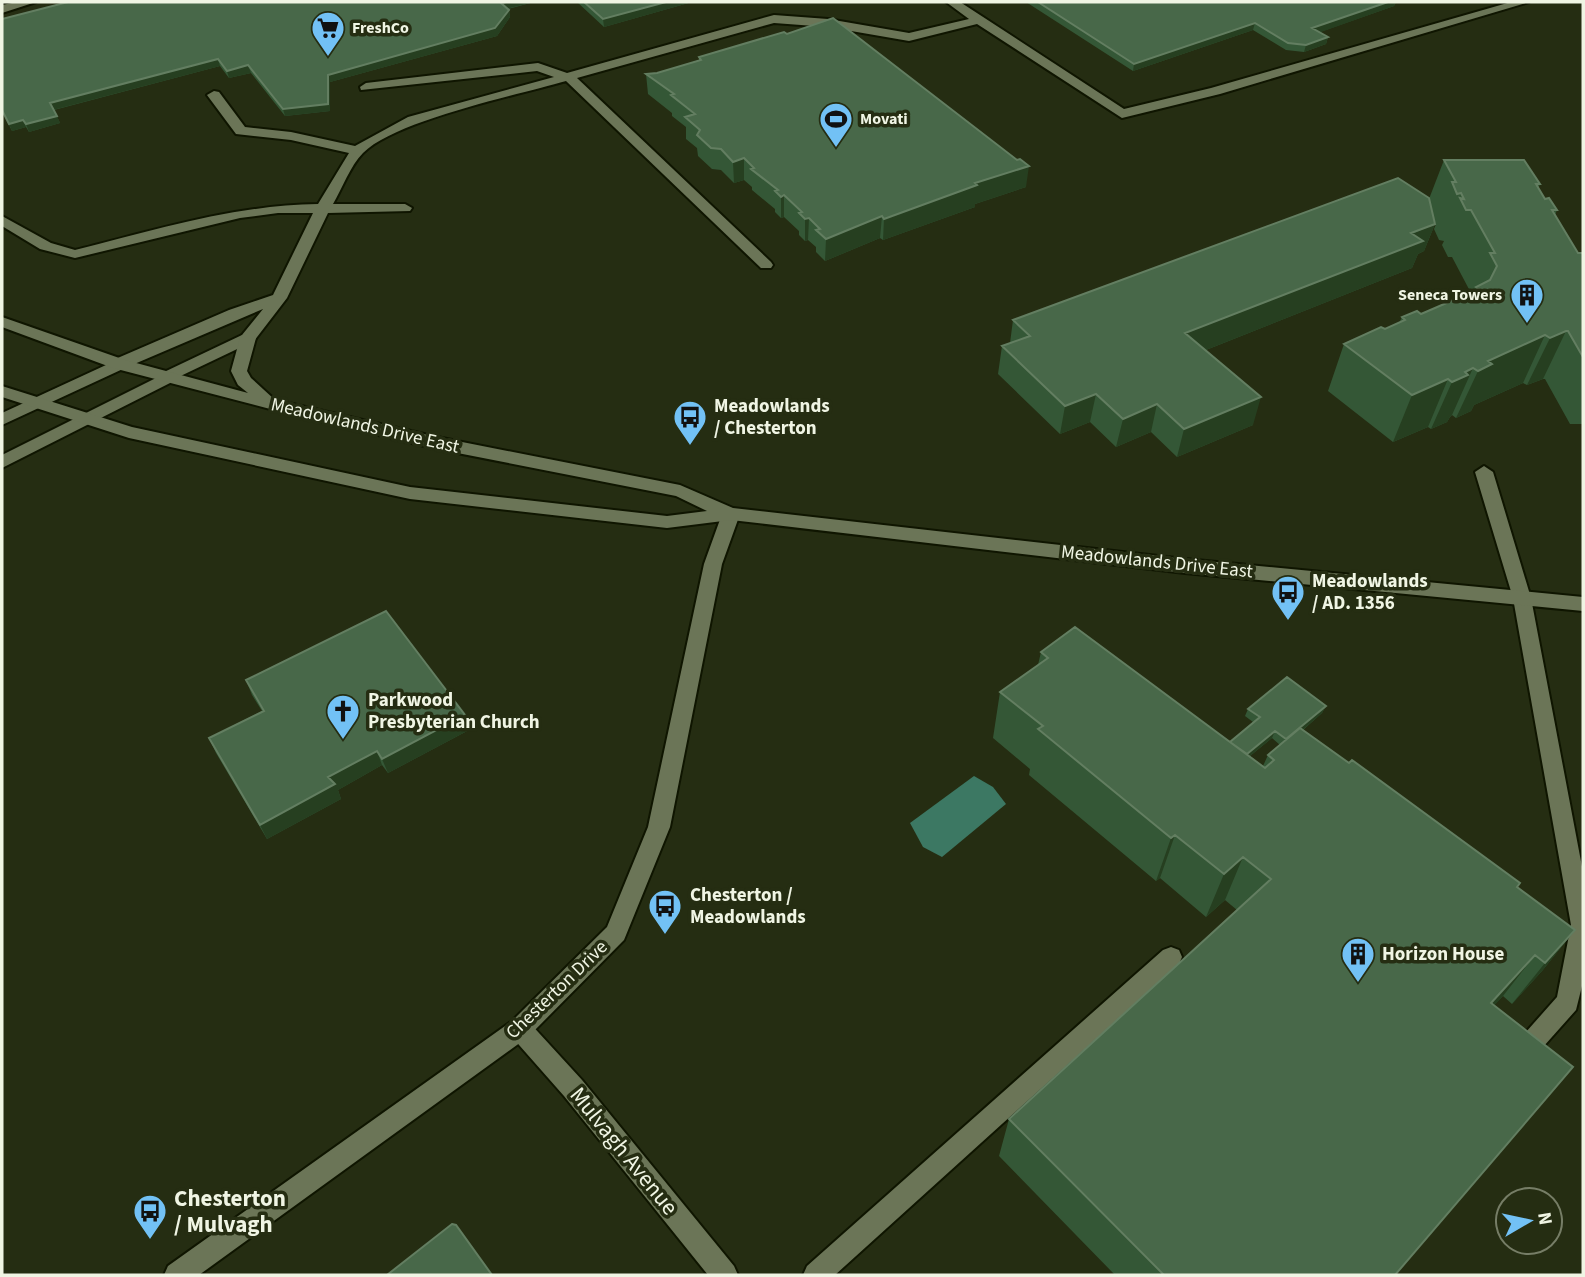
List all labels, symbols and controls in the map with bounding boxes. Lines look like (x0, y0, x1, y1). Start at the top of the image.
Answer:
supermarket icon: FreshCo (309, 9, 347, 58)
place label: FreshCo (352, 17, 409, 39)
sports icon: Movati (817, 100, 855, 149)
place label: Movati (860, 108, 908, 130)
building icon: Seneca Towers (1508, 276, 1546, 325)
place label: Seneca Towers (1398, 284, 1502, 306)
street label: Meadowlands Drive East (268, 391, 462, 461)
place label: Meadowlands / Chesterton (714, 393, 830, 442)
bus stop icon: Meadowlands / Chesterton (671, 398, 709, 447)
street label: Meadowlands Drive East (1060, 539, 1255, 586)
place label: Meadowlands / AD. 1356 (1312, 568, 1428, 617)
bus stop icon: Meadowlands / AD. 1356 (1269, 573, 1307, 622)
place label: Parkwood Presbyterian Church (368, 687, 540, 736)
church icon: Parkwood Presbyterian Church (324, 692, 362, 741)
place label: Chesterton / Meadowlands (690, 882, 806, 931)
bus stop icon: Chesterton / Meadowlands (646, 887, 684, 936)
street label: Chesterton Drive (500, 934, 614, 1046)
building icon: Horizon House (1339, 935, 1377, 984)
place label: Horizon House (1382, 941, 1504, 968)
street label: Mulvagh Avenue (562, 1080, 686, 1222)
place label: Chesterton / Mulvagh (174, 1182, 286, 1241)
north arrow (1494, 1186, 1564, 1256)
bus stop icon: Chesterton / Mulvagh (131, 1192, 169, 1241)
text: N (1530, 1210, 1559, 1227)

